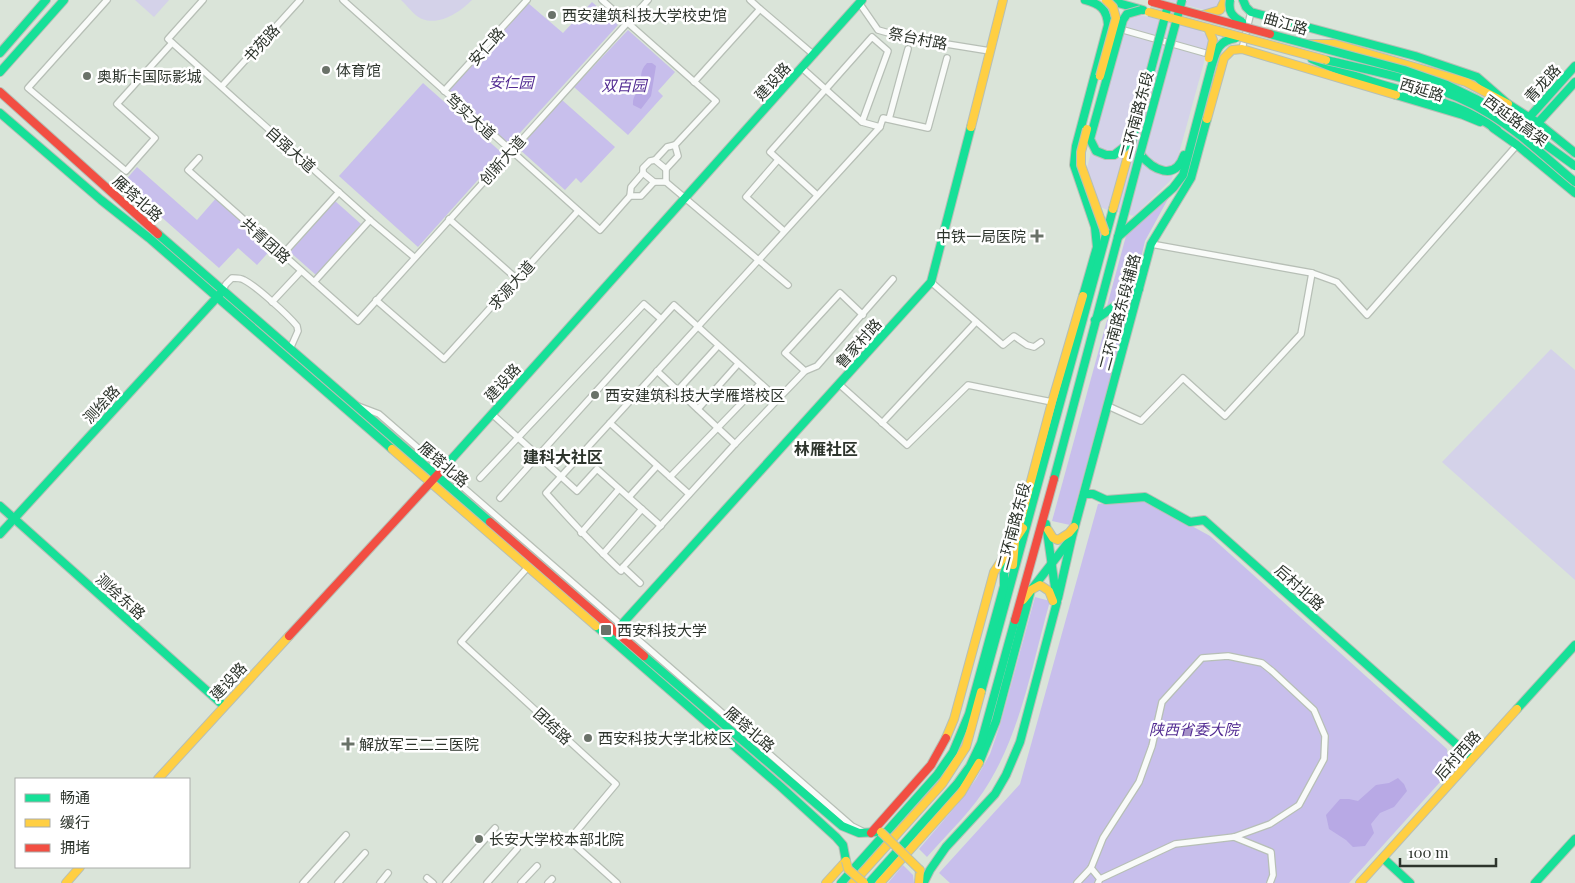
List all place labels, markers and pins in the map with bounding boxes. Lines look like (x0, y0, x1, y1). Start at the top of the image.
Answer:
place label: 西安建筑科技大学校史馆 (562, 5, 727, 25)
marker: 西安建筑科技大学校史馆 (546, 9, 558, 21)
place label: 体育馆 (336, 60, 381, 80)
marker: 体育馆 (320, 64, 332, 76)
place label: 奥斯卡国际影城 (97, 66, 202, 86)
marker: 奥斯卡国际影城 (81, 70, 93, 82)
place label: 中铁一局医院 (936, 226, 1026, 246)
marker: 中铁一局医院 (1030, 229, 1044, 243)
place label: 西安建筑科技大学雁塔校区 (605, 385, 785, 405)
marker: 西安建筑科技大学雁塔校区 (589, 389, 601, 401)
place label: 西安科技大学 (617, 620, 707, 640)
marker: 西安科技大学 (599, 623, 613, 637)
place label: 西安科技大学北校区 (598, 728, 733, 748)
marker: 西安科技大学北校区 (582, 732, 594, 744)
place label: 解放军三二三医院 (359, 734, 479, 754)
marker: 解放军三二三医院 (341, 737, 355, 751)
place label: 长安大学校本部北院 (489, 829, 624, 849)
marker: 长安大学校本部北院 (473, 833, 485, 845)

